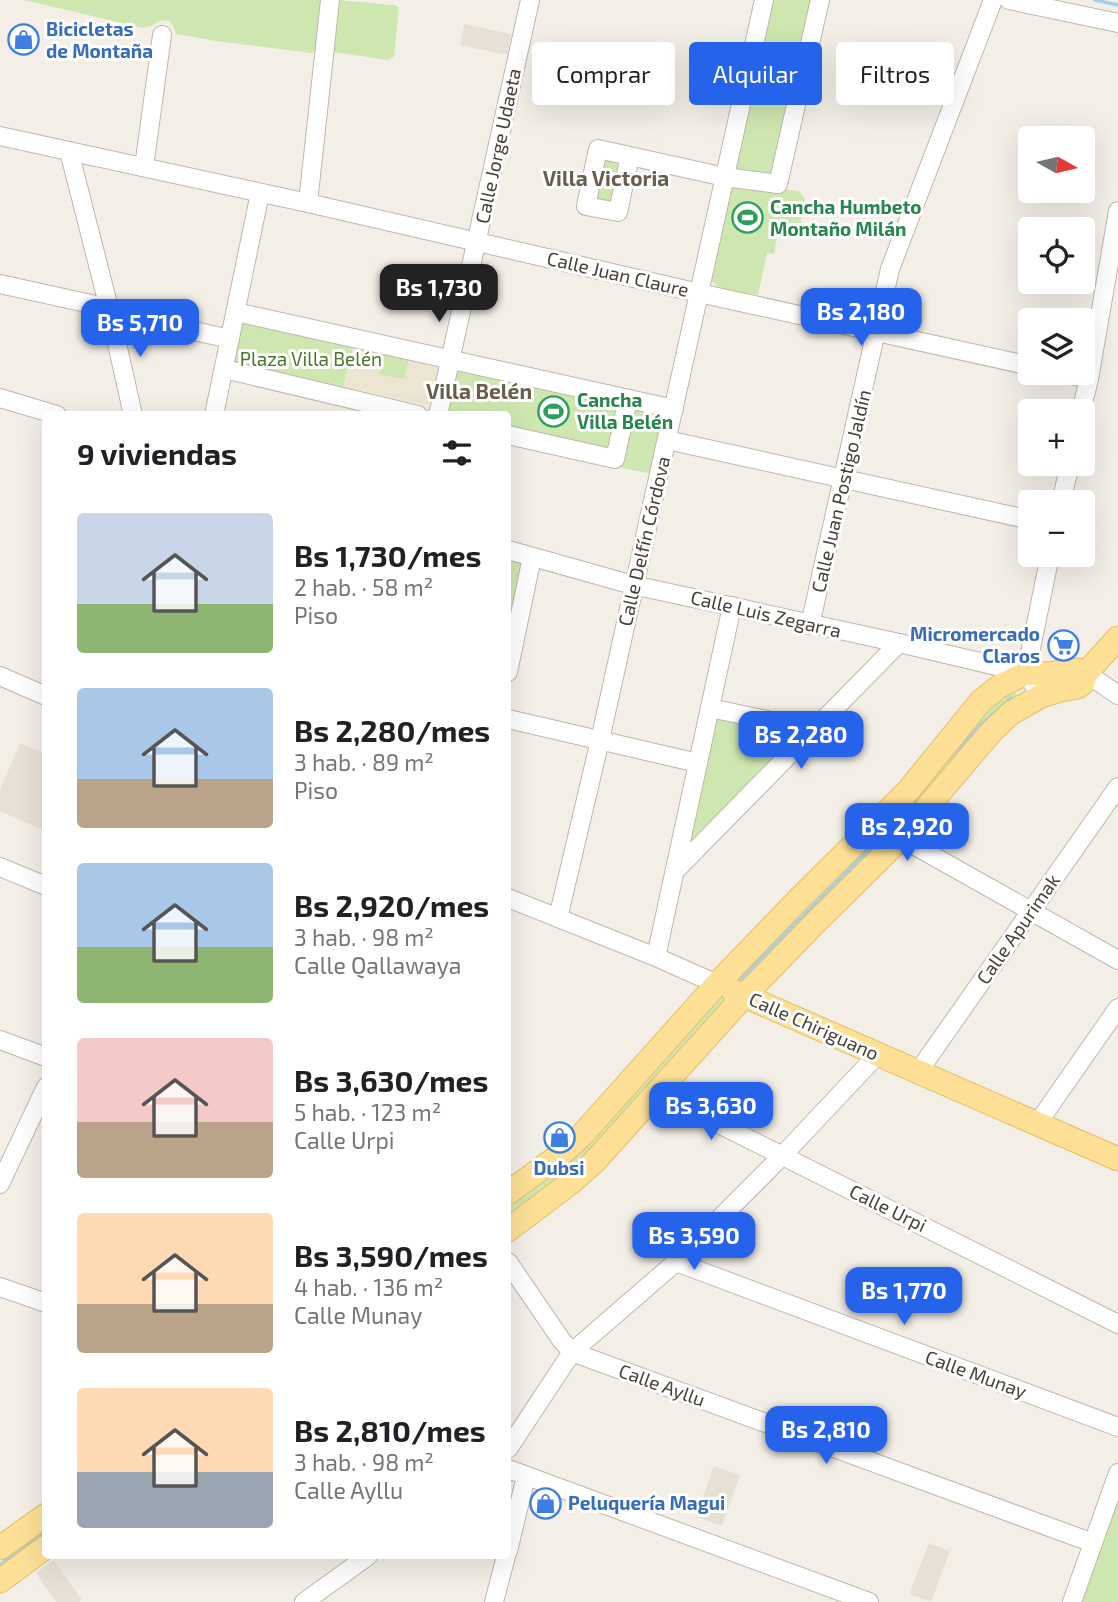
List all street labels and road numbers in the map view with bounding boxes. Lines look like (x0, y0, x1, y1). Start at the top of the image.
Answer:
street label: Calle Jorge Udaeta (470, 66, 525, 226)
street label: Calle Juan Claure (545, 246, 691, 301)
street label: Calle Juan Postigo Jaldín (806, 387, 875, 595)
street label: Calle Delfín Córdova (613, 454, 674, 628)
street label: Calle Luis Zegarra (689, 585, 844, 642)
street label: Calle Apurimak (971, 869, 1064, 988)
street label: Calle Chiriguano (746, 987, 883, 1064)
street label: Calle Urpi (846, 1179, 931, 1236)
street label: Calle Munay (922, 1345, 1030, 1402)
street label: Calle Ayllu (616, 1358, 708, 1411)

